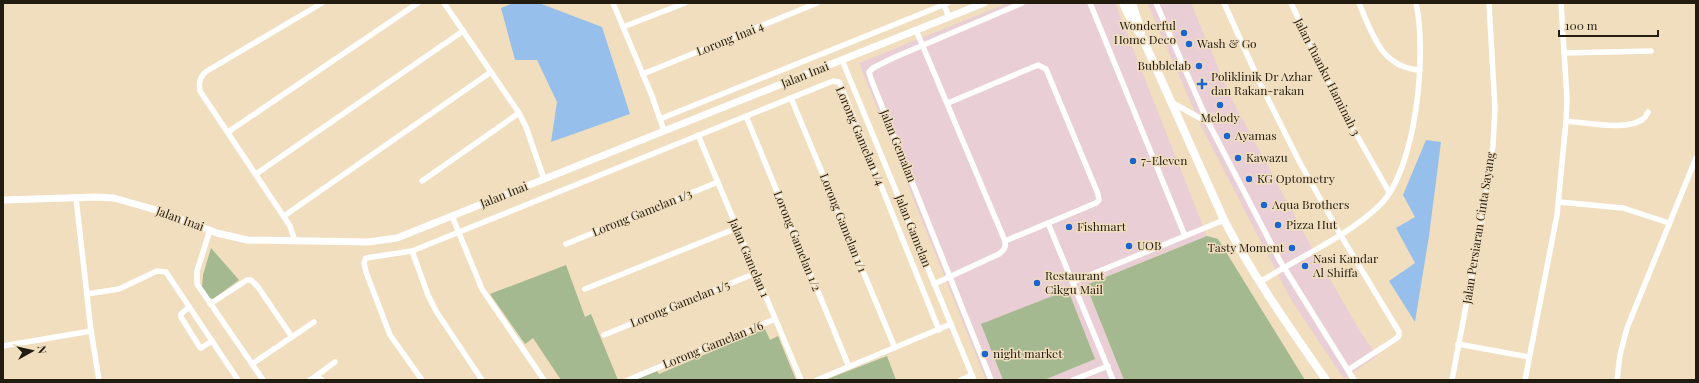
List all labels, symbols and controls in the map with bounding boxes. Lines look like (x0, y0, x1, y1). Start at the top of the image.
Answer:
scale bar (1559, 12, 1658, 38)
street label: Jalan Tuanku Haminah 3 (1291, 14, 1365, 138)
street label: Lorong Inai 4 (694, 17, 766, 59)
place label: Wonderful Home Deco (1114, 17, 1177, 47)
text: 100 m (1565, 17, 1598, 33)
marker: Wonderful Home Deco (1179, 28, 1189, 38)
place label: Wash & Go (1196, 35, 1257, 51)
marker: Wash & Go (1184, 39, 1194, 49)
street label: Jalan Inai (778, 57, 831, 91)
place label: Bubblelab (1138, 57, 1191, 73)
marker: Bubblelab (1194, 61, 1204, 71)
place label: Poliklinik Dr Azhar dan Rakan-rakan (1211, 68, 1313, 98)
marker: Poliklinik Dr Azhar dan Rakan-rakan (1196, 78, 1208, 90)
street label: Lorong Gamelan 1/4 (833, 84, 889, 188)
marker: Melody (1215, 100, 1225, 110)
street label: Jalan Gemalan (877, 106, 921, 184)
place label: Melody (1200, 109, 1240, 125)
place label: Ayamas (1234, 127, 1277, 143)
marker: Ayamas (1222, 131, 1232, 141)
place label: Kawazu (1246, 149, 1288, 165)
street label: Jalan Persiaran Cinta Sayang (1458, 150, 1498, 306)
place label: 7-Eleven (1141, 152, 1187, 168)
marker: Kawazu (1233, 153, 1243, 163)
marker: 7-Eleven (1128, 156, 1138, 166)
place label: KG Optometry (1257, 170, 1335, 186)
street label: Lorong Gamelan 1/1 (817, 171, 871, 275)
marker: KG Optometry (1244, 174, 1254, 184)
street label: Jalan Inai (477, 177, 530, 211)
street label: Lorong Gamelan 1/3 (589, 185, 694, 239)
street label: Lorong Gamelan 1/2 (771, 188, 825, 293)
street label: Jalan Gamelan (892, 191, 936, 269)
place label: Aqua Brothers (1271, 196, 1349, 212)
marker: Aqua Brothers (1259, 200, 1269, 210)
street label: Jalan Inai (153, 202, 207, 234)
street label: Jalan Gamelan 1 (726, 215, 774, 300)
place label: Pizza Hut (1286, 216, 1338, 232)
place label: Fishmart (1077, 218, 1127, 234)
marker: Pizza Hut (1273, 220, 1283, 230)
marker: Fishmart (1064, 222, 1074, 232)
place label: UOB (1137, 237, 1161, 253)
place label: Tasty Moment (1207, 239, 1285, 255)
marker: UOB (1124, 241, 1134, 251)
marker: Tasty Moment (1287, 243, 1297, 253)
place label: Nasi Kandar Al Shiffa (1312, 250, 1379, 280)
marker: Nasi Kandar Al Shiffa (1300, 261, 1310, 271)
place label: Restaurant Cikgu Mail (1045, 267, 1105, 297)
street label: Lorong Gamelan 1/5 (628, 276, 732, 330)
marker: Restaurant Cikgu Mail (1032, 278, 1042, 288)
street label: Lorong Gamelan 1/6 (660, 317, 765, 372)
north arrow (12, 331, 52, 371)
text: N (34, 345, 50, 355)
place label: night market (993, 345, 1063, 361)
marker: night market (980, 349, 990, 359)

